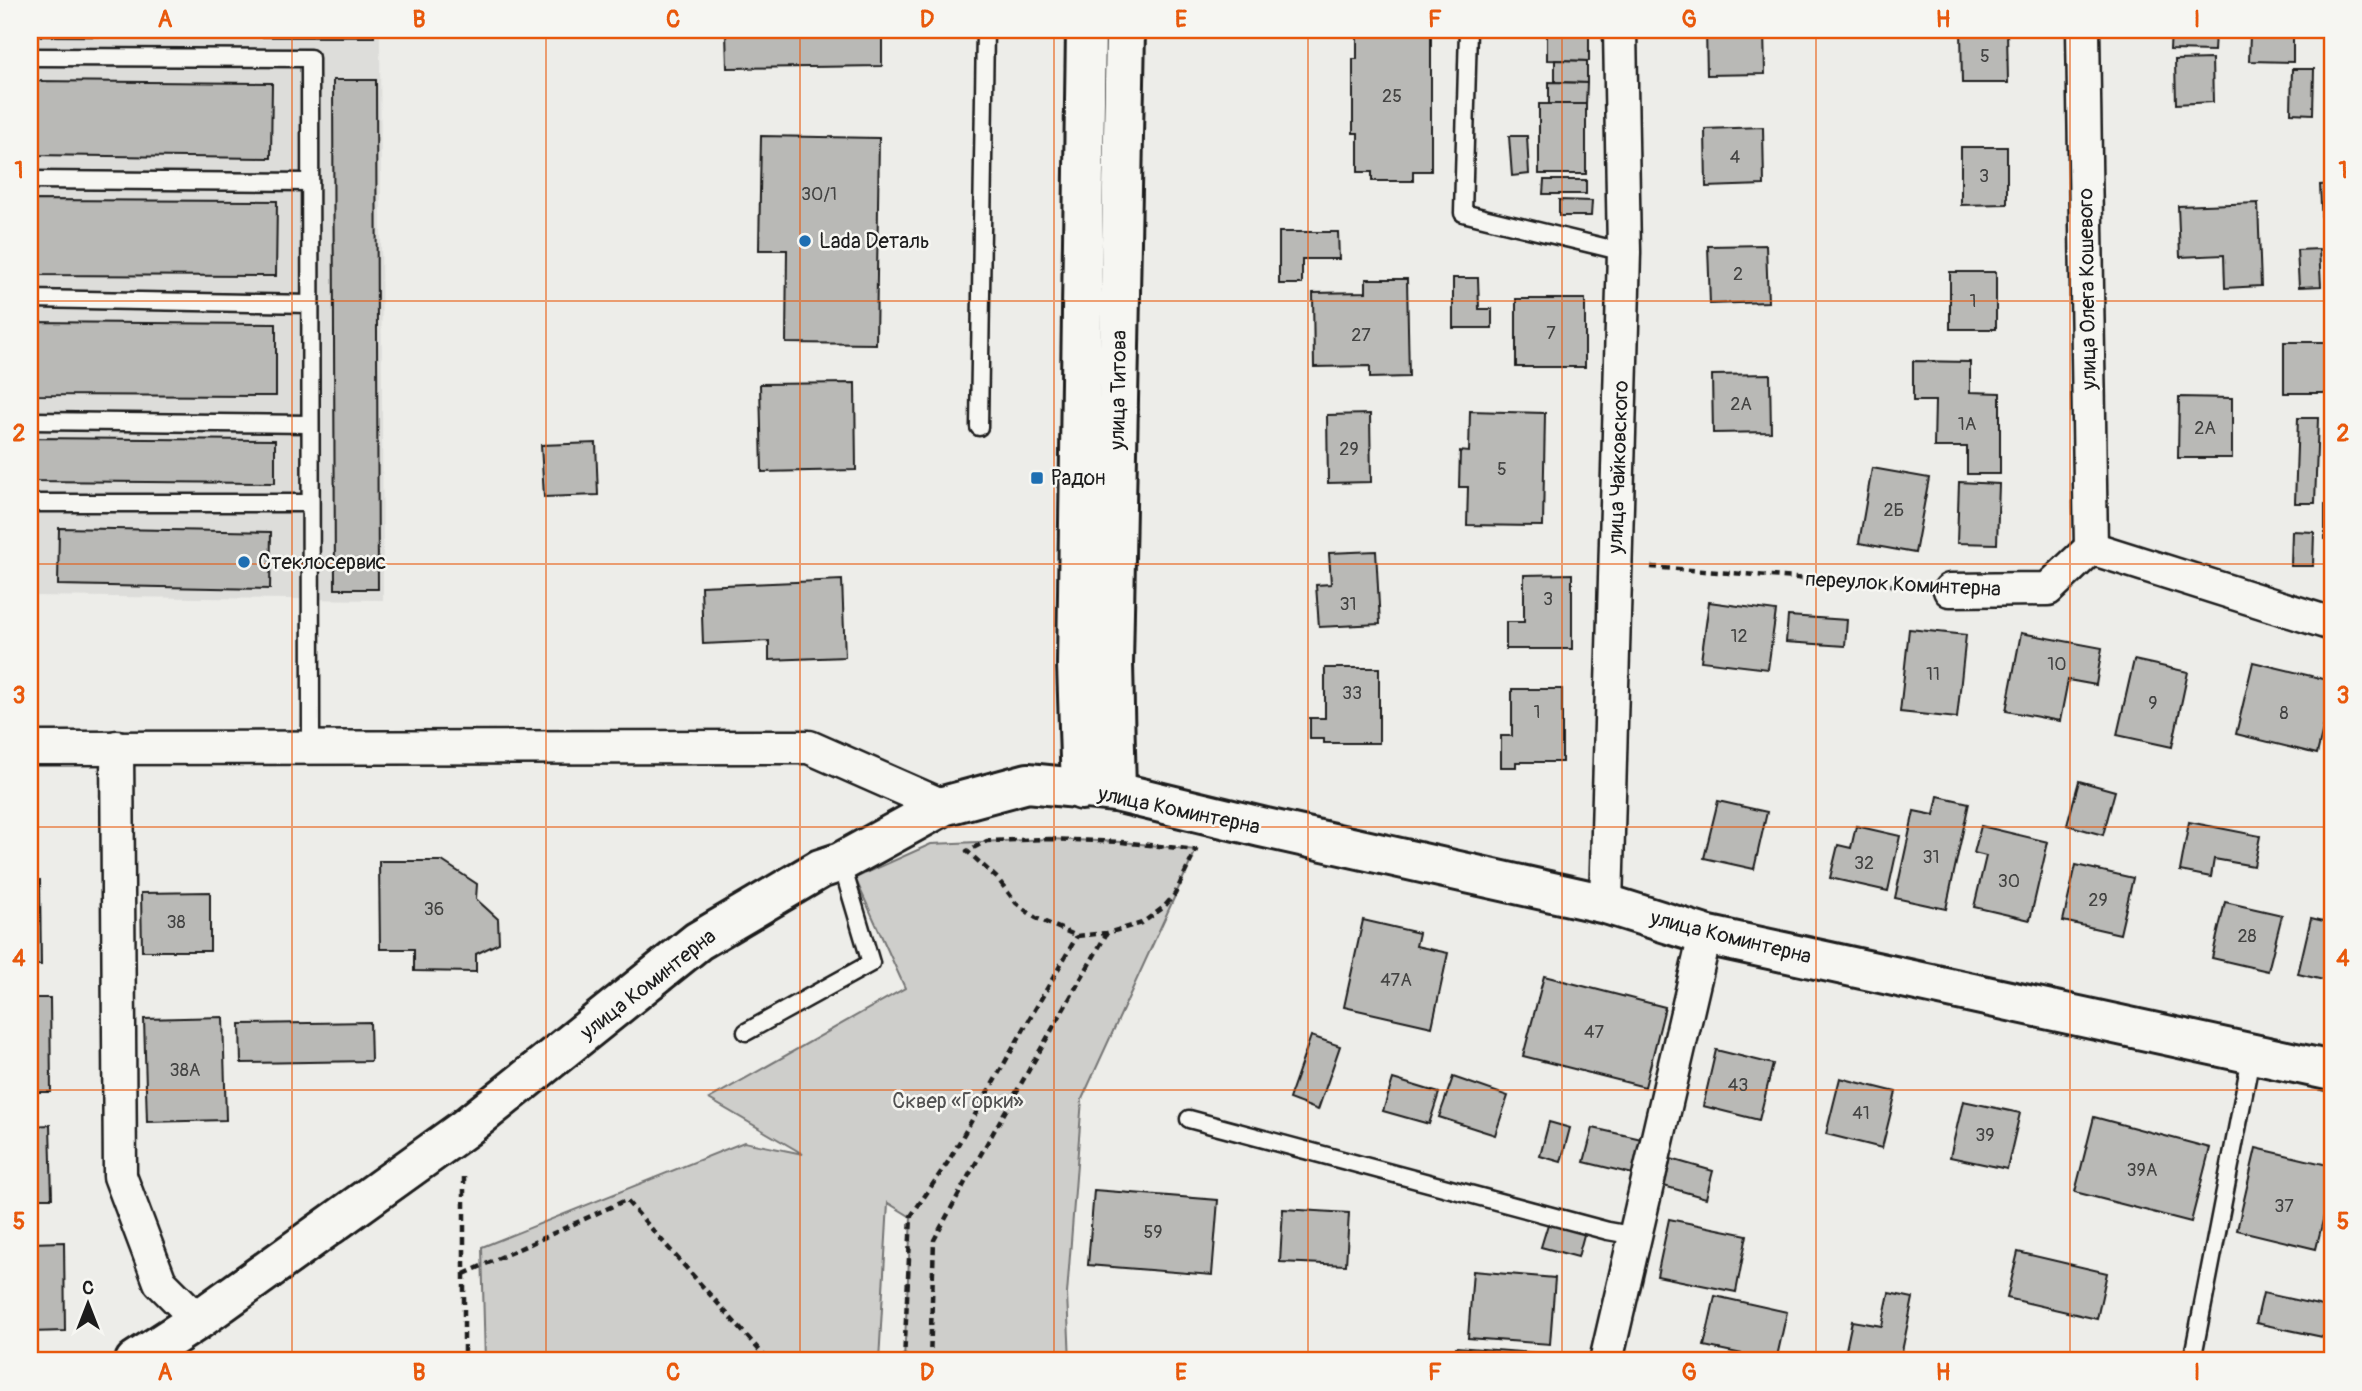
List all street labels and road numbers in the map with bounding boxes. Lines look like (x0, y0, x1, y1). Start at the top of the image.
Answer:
street label: улица Олега Кошевого (2072, 188, 2103, 391)
street label: улица Титова (1104, 330, 1133, 451)
street label: улица Чайковского (1602, 380, 1635, 555)
street label: переулок Коминтерна (1804, 566, 2002, 603)
street label: улица Коминтерна (1094, 780, 1262, 841)
street label: улица Коминтерна (1647, 904, 1814, 971)
street label: улица Коминтерна (574, 923, 722, 1046)

